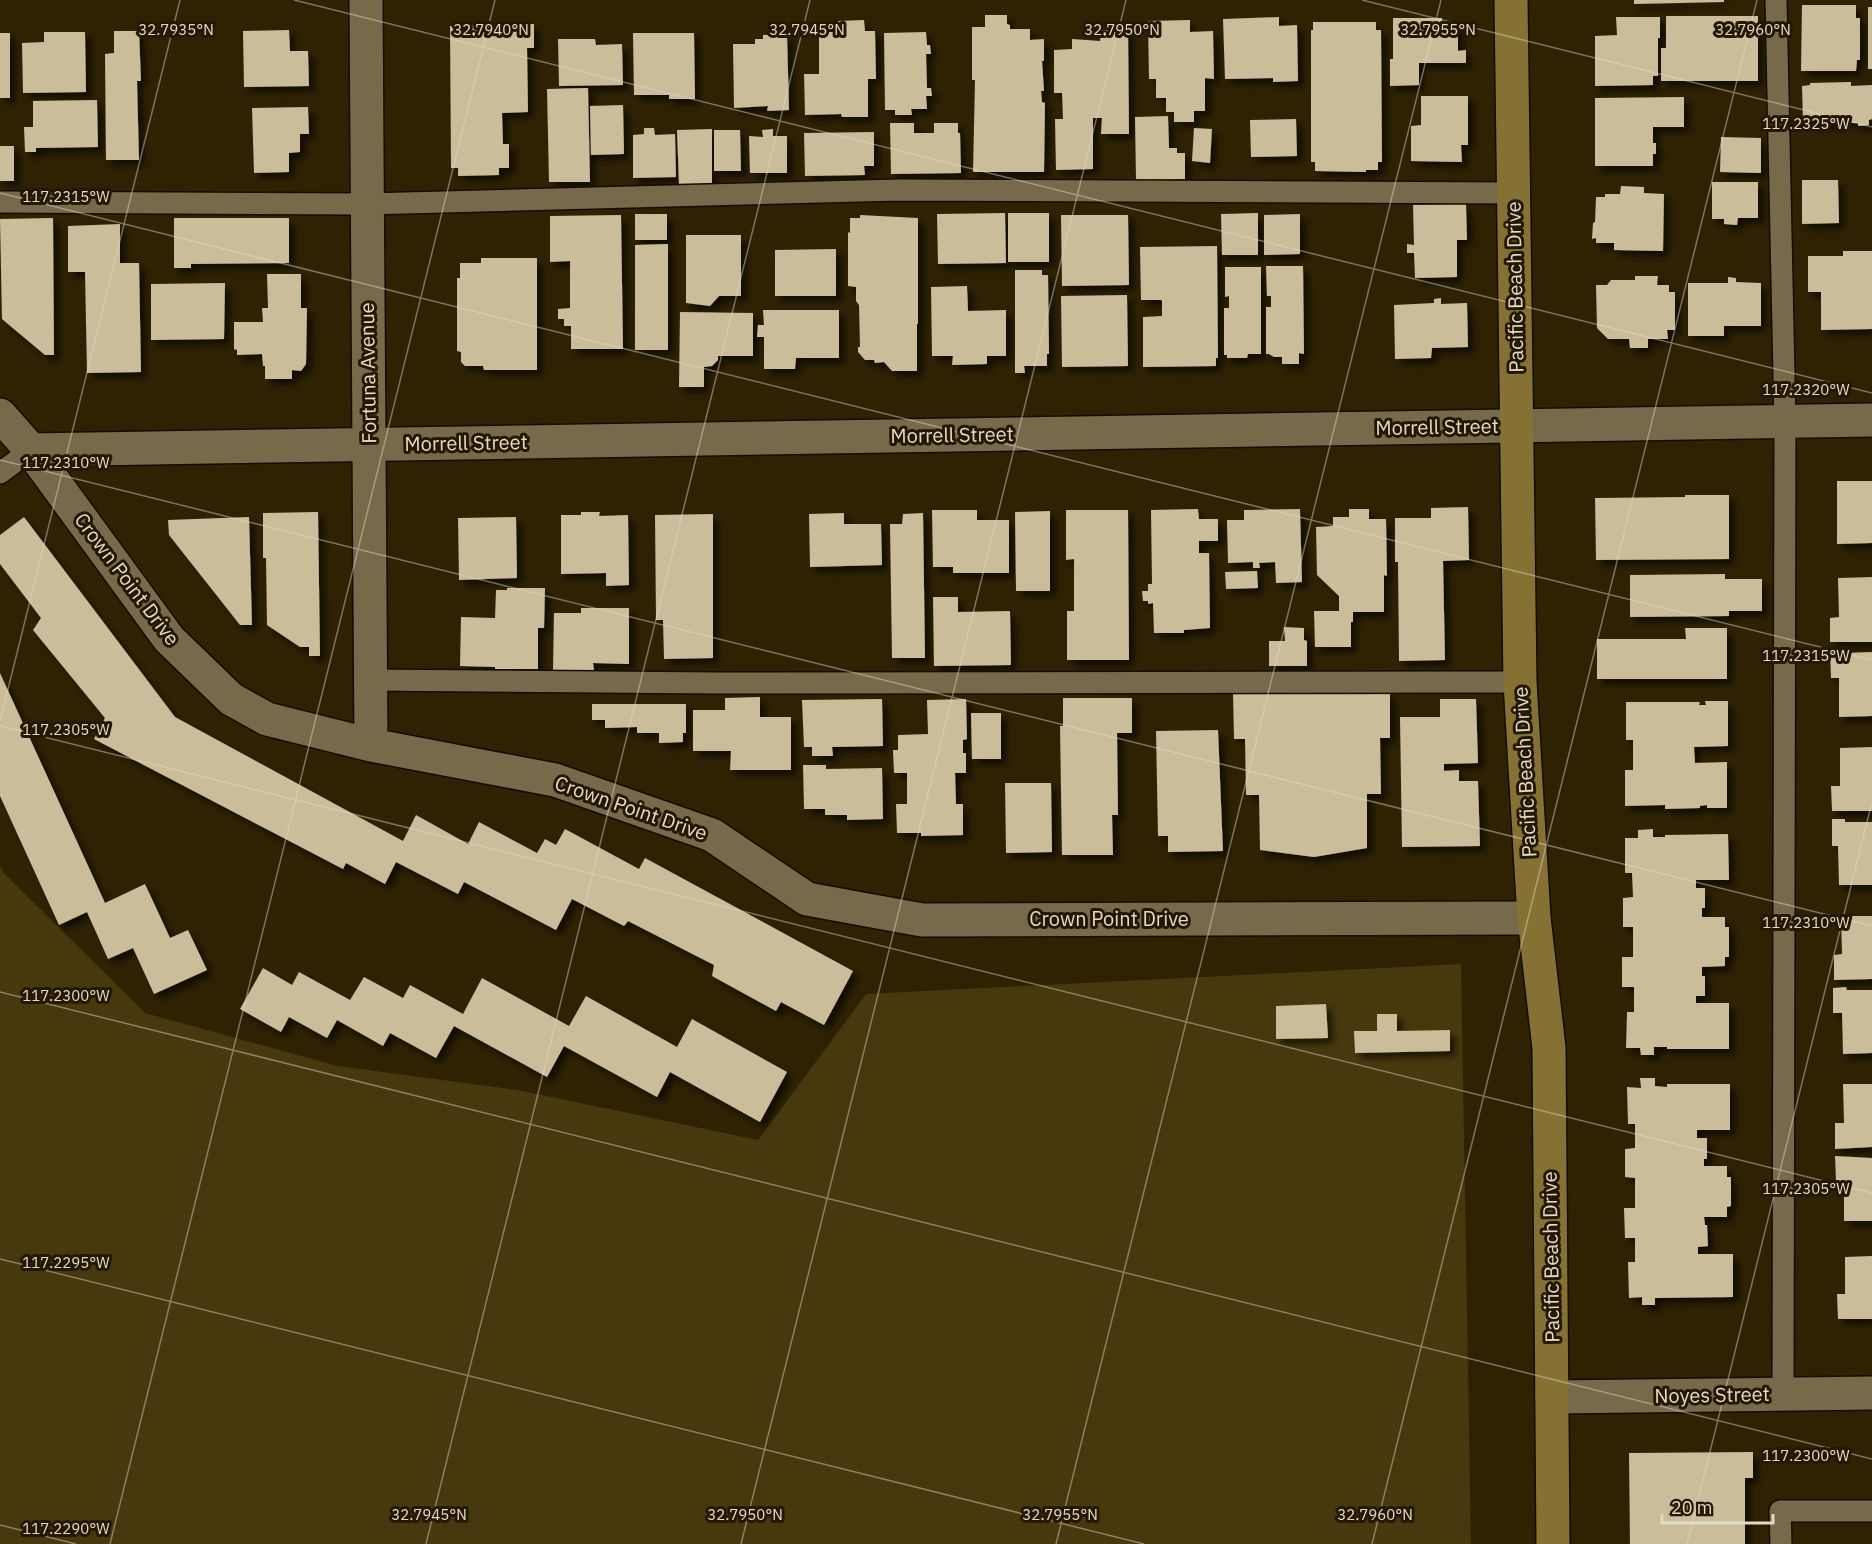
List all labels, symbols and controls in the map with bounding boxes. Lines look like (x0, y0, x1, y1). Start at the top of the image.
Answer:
text: 32.7935°N (138, 20, 214, 39)
text: 32.7940°N (453, 20, 529, 39)
text: 32.7945°N (769, 20, 845, 39)
text: 32.7950°N (1084, 20, 1160, 39)
text: 32.7955°N (1400, 20, 1476, 39)
text: 32.7960°N (1715, 20, 1791, 39)
text: 117.2325°W (1762, 114, 1850, 133)
text: 117.2315°W (22, 187, 110, 206)
street label: Pacific Beach Drive (1500, 201, 1529, 373)
street label: Fortuna Avenue (353, 302, 382, 444)
text: 117.2320°W (1762, 380, 1850, 399)
street label: Morrell Street (1375, 412, 1499, 441)
street label: Morrell Street (890, 420, 1014, 449)
street label: Morrell Street (404, 428, 528, 457)
text: 117.2310°W (22, 453, 110, 472)
street label: Crown Point Drive (69, 507, 186, 651)
text: 117.2315°W (1762, 646, 1850, 665)
street label: Pacific Beach Drive (1507, 686, 1542, 858)
text: 117.2305°W (22, 720, 110, 739)
street label: Crown Point Drive (551, 769, 711, 846)
street label: Crown Point Drive (1029, 905, 1189, 932)
text: 117.2310°W (1762, 913, 1850, 932)
text: 117.2300°W (22, 986, 110, 1005)
street label: Pacific Beach Drive (1536, 1171, 1565, 1343)
text: 117.2305°W (1762, 1179, 1850, 1198)
text: 117.2295°W (22, 1253, 110, 1272)
street label: Noyes Street (1654, 1380, 1770, 1409)
text: 117.2300°W (1762, 1446, 1850, 1465)
scale bar (1662, 1487, 1773, 1525)
text: 20 m (1671, 1496, 1713, 1519)
text: 32.7945°N (391, 1505, 467, 1524)
text: 32.7950°N (707, 1505, 783, 1524)
text: 32.7955°N (1022, 1505, 1098, 1524)
text: 32.7960°N (1337, 1505, 1413, 1524)
text: 117.2290°W (22, 1519, 110, 1538)

